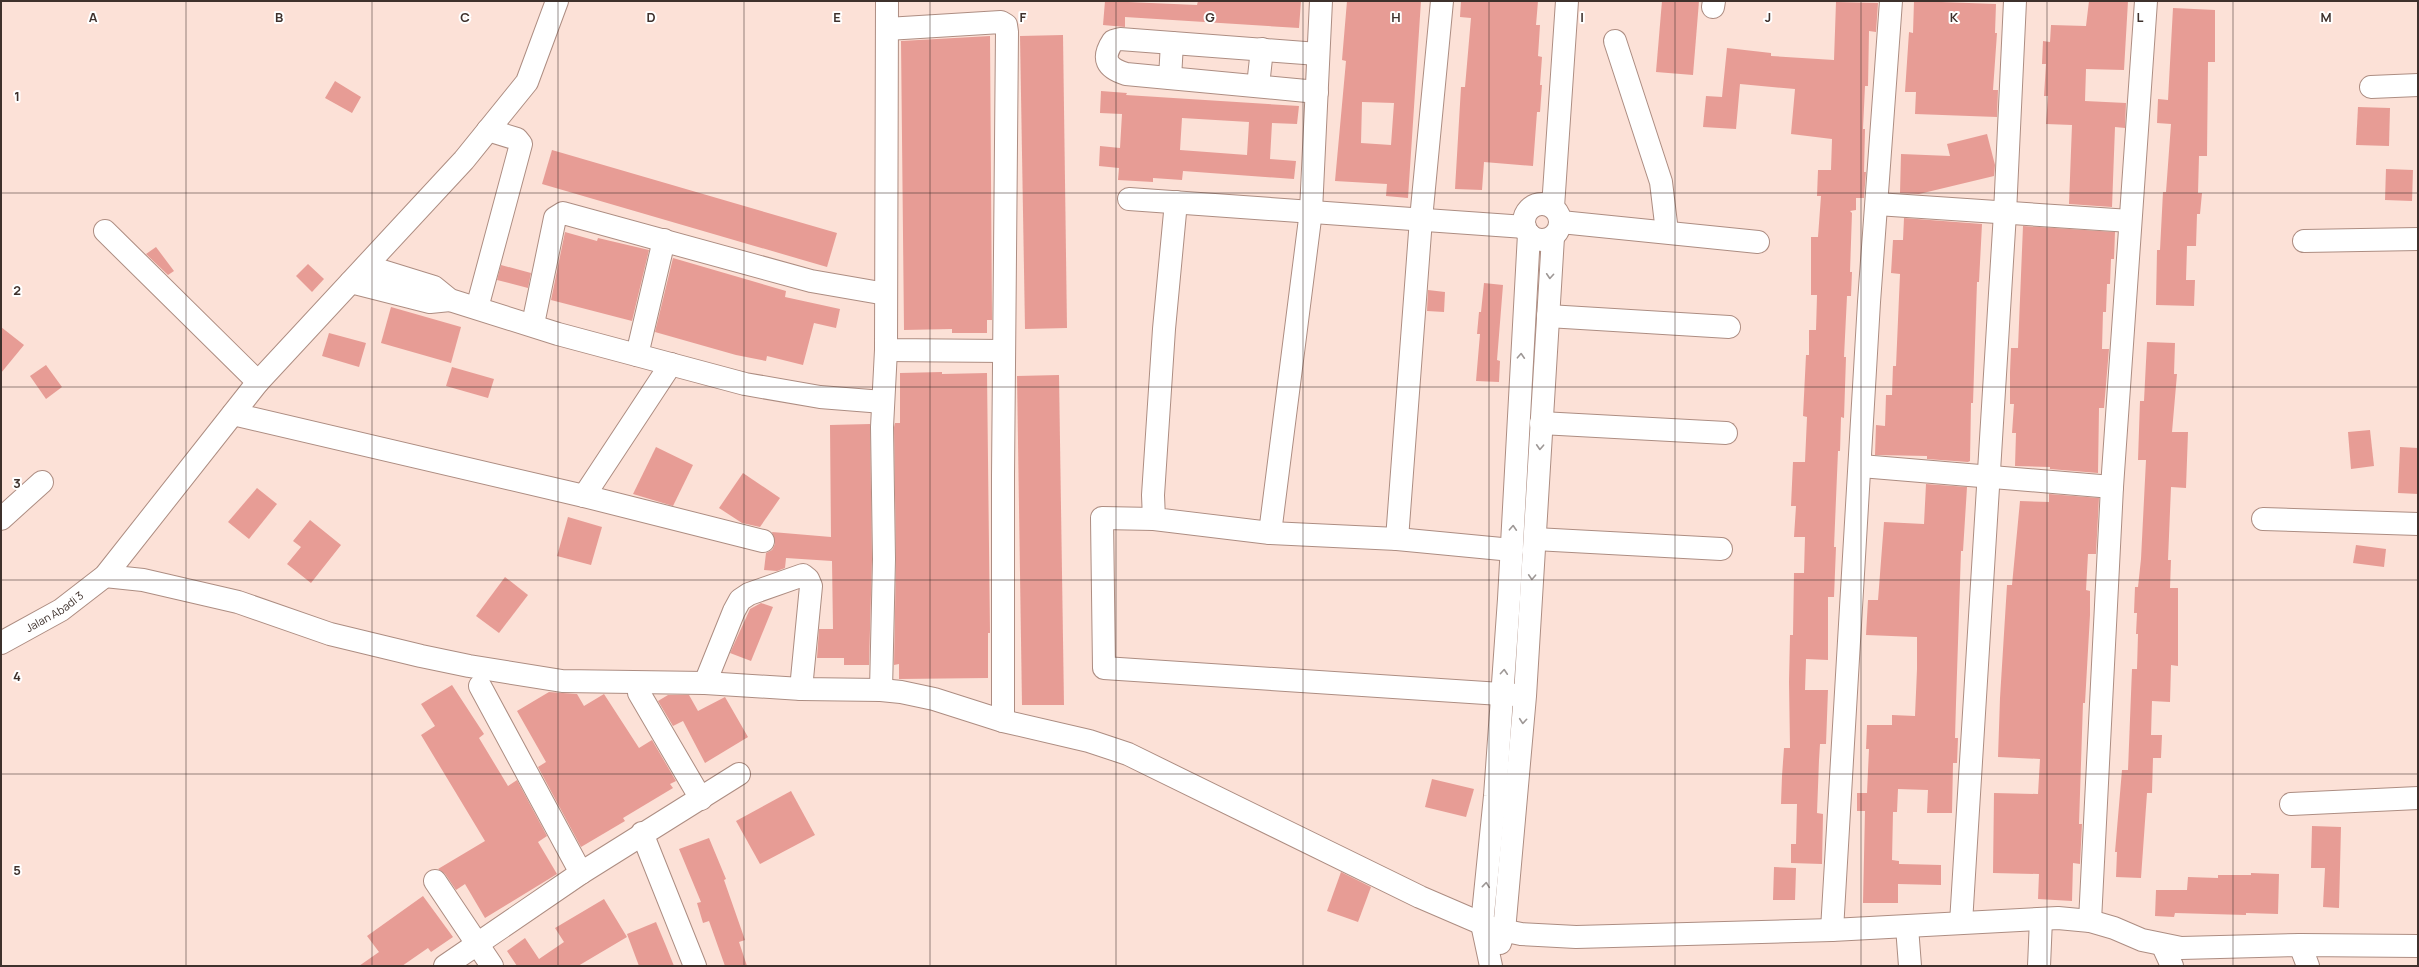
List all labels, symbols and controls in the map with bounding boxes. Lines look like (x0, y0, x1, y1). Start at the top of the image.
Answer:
text: A (89, 8, 98, 26)
text: B (275, 8, 283, 26)
text: C (460, 8, 470, 26)
text: D (646, 8, 656, 26)
text: E (833, 8, 841, 26)
text: F (1020, 8, 1027, 26)
text: G (1205, 8, 1215, 26)
text: H (1391, 8, 1401, 26)
text: I (1580, 8, 1584, 26)
text: J (1765, 8, 1771, 26)
text: K (1950, 8, 1959, 26)
text: L (2137, 8, 2144, 26)
text: M (2320, 8, 2332, 26)
text: 1 (14, 87, 20, 105)
one-way arrow (1546, 273, 1555, 279)
text: 2 (13, 281, 21, 299)
one-way arrow (1517, 353, 1526, 359)
one-way arrow (1535, 444, 1544, 450)
text: 3 (13, 474, 21, 492)
one-way arrow (1508, 525, 1517, 531)
one-way arrow (1528, 574, 1537, 580)
street label: Jalan Abadi 3 (23, 588, 86, 635)
text: 4 (13, 667, 21, 685)
one-way arrow (1499, 669, 1508, 675)
one-way arrow (1519, 718, 1528, 724)
text: 5 (13, 861, 21, 879)
one-way arrow (1481, 882, 1490, 888)

